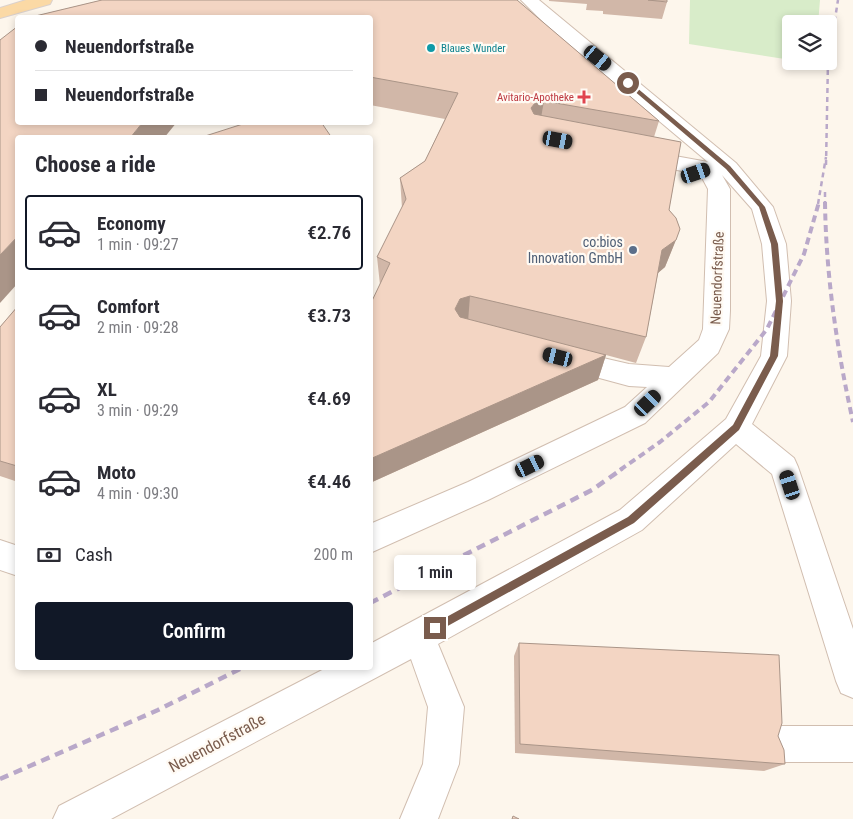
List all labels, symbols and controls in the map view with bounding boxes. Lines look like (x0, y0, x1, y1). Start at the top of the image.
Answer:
map controls (782, 15, 837, 70)
button: layers (782, 15, 837, 70)
text: Neuendorfstraße (65, 35, 194, 58)
marker: Blaues Wunder (425, 42, 437, 54)
place label: Blaues Wunder (441, 42, 506, 55)
car (581, 43, 614, 73)
route start (617, 72, 639, 94)
text: Neuendorfstraße (65, 83, 194, 106)
place label: Avitario-Apotheke (497, 91, 574, 104)
marker: Avitario-Apotheke (578, 91, 590, 103)
car (541, 130, 574, 150)
text: Choose a ride (35, 152, 156, 177)
car (679, 161, 712, 185)
icon: car (37, 210, 82, 255)
text: Economy (97, 212, 166, 235)
text: €2.76 (307, 221, 351, 244)
street label: Neuendorfstraße (707, 231, 727, 325)
place label: co:bios Innovation GmbH (528, 234, 623, 266)
text: 1 min · 09:27 (97, 235, 179, 254)
marker: co:bios Innovation GmbH (627, 244, 639, 256)
icon: car (37, 293, 82, 338)
text: Comfort (97, 295, 160, 318)
text: €3.73 (307, 304, 351, 327)
text: 2 min · 09:28 (97, 318, 179, 337)
car (541, 346, 574, 368)
icon: car (37, 376, 82, 421)
text: XL (97, 378, 117, 401)
text: €4.69 (307, 387, 351, 410)
car (631, 387, 664, 419)
text: 3 min · 09:29 (97, 401, 179, 420)
car (513, 453, 546, 479)
icon: car (37, 459, 82, 504)
text: Moto (97, 461, 136, 484)
car (778, 468, 801, 502)
text: €4.46 (307, 470, 351, 493)
text: 4 min · 09:30 (97, 484, 179, 503)
icon: cash (35, 541, 63, 569)
text: Cash (75, 543, 113, 566)
text: 200 m (314, 545, 353, 564)
callout: 1 min (394, 556, 476, 590)
text: 1 min (417, 563, 453, 582)
button: Confirm (35, 602, 353, 660)
route end (424, 617, 446, 639)
street label: Neuendorfstraße (166, 710, 268, 776)

